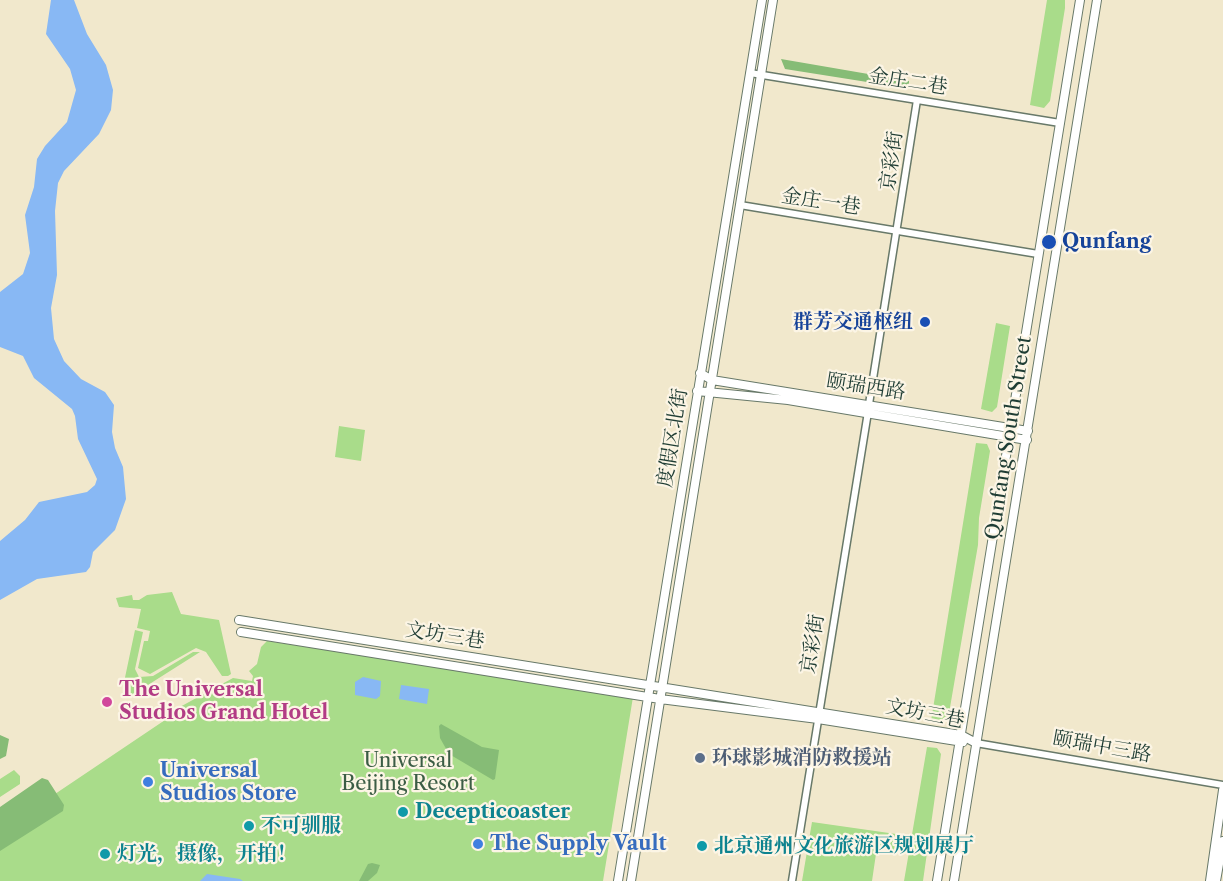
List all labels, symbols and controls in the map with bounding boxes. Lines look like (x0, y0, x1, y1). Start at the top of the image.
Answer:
street label: 金庄二巷 (867, 64, 949, 100)
street label: 京彩街 (876, 130, 908, 192)
street label: 金庄一巷 (780, 184, 862, 220)
place label: Qunfang (1062, 230, 1151, 254)
marker: Qunfang (1040, 233, 1058, 251)
place label: 群芳交通枢纽 (793, 310, 913, 334)
marker: 群芳交通枢纽 (918, 315, 932, 329)
street label: Qunfang South Street (981, 335, 1037, 541)
street label: 颐瑞西路 (825, 369, 907, 405)
street label: 度假区北街 (653, 387, 693, 489)
street label: 京彩街 (796, 612, 830, 676)
street label: 文坊三巷 (404, 618, 486, 654)
place label: The Universal Studios Grand Hotel (119, 678, 328, 725)
marker: The Universal Studios Grand Hotel (100, 695, 114, 709)
street label: 文坊三巷 (883, 695, 967, 733)
street label: 颐瑞中三路 (1051, 726, 1153, 768)
place label: 环球影城消防救援站 (712, 746, 892, 770)
park label: Universal Beijing Resort (341, 749, 475, 796)
marker: 环球影城消防救援站 (693, 751, 707, 765)
place label: Universal Studios Store (160, 759, 297, 806)
marker: Universal Studios Store (141, 775, 155, 789)
place label: Decepticoaster (415, 800, 570, 824)
marker: Decepticoaster (396, 805, 410, 819)
place label: 不可驯服 (261, 814, 341, 838)
marker: 不可驯服 (242, 819, 256, 833)
place label: The Supply Vault (490, 832, 667, 856)
place label: 北京通州文化旅游区规划展厅 (714, 834, 974, 858)
marker: The Supply Vault (471, 837, 485, 851)
marker: 北京通州文化旅游区规划展厅 (695, 839, 709, 853)
place label: 灯光，摄像，开拍！ (117, 842, 297, 866)
marker: 灯光，摄像，开拍！ (98, 847, 112, 861)

